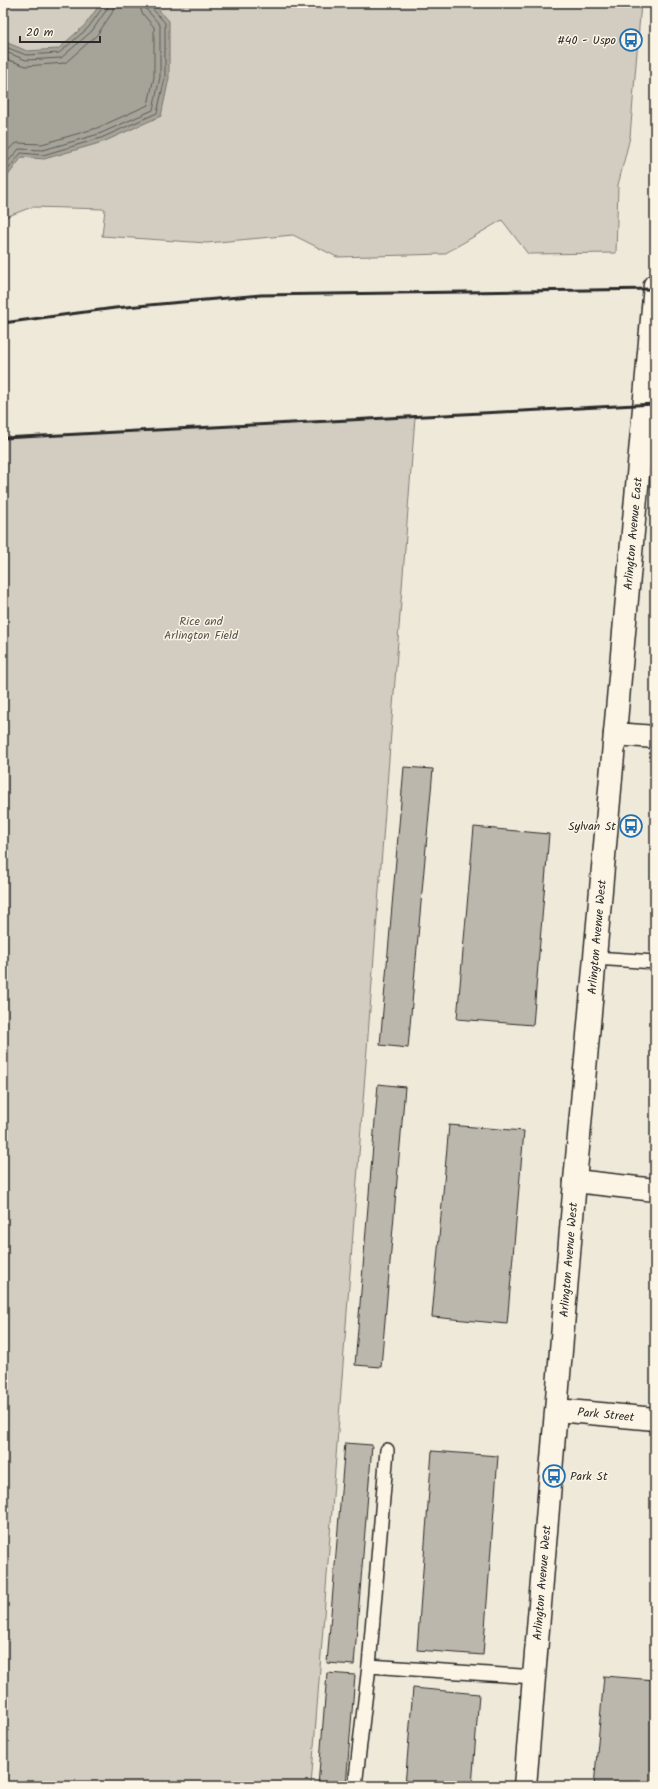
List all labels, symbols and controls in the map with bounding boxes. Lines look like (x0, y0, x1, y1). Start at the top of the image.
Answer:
scale bar (20, 18, 100, 44)
text: 20 m (26, 23, 54, 42)
bus stop icon: #40 - Uspo (618, 27, 644, 53)
place label: #40 - Uspo (557, 31, 616, 50)
street label: Arlington Avenue East (618, 476, 647, 591)
park label: Rice and Arlington Field (164, 612, 239, 645)
bus stop icon: Sylvan St (618, 813, 644, 839)
place label: Sylvan St (568, 817, 616, 836)
street label: Arlington Avenue West (582, 878, 611, 995)
street label: Arlington Avenue West (554, 1201, 583, 1318)
street label: Park Street (576, 1402, 635, 1427)
bus stop icon: Park St (541, 1463, 567, 1489)
place label: Park St (570, 1467, 608, 1486)
street label: Arlington Avenue West (528, 1524, 556, 1641)

